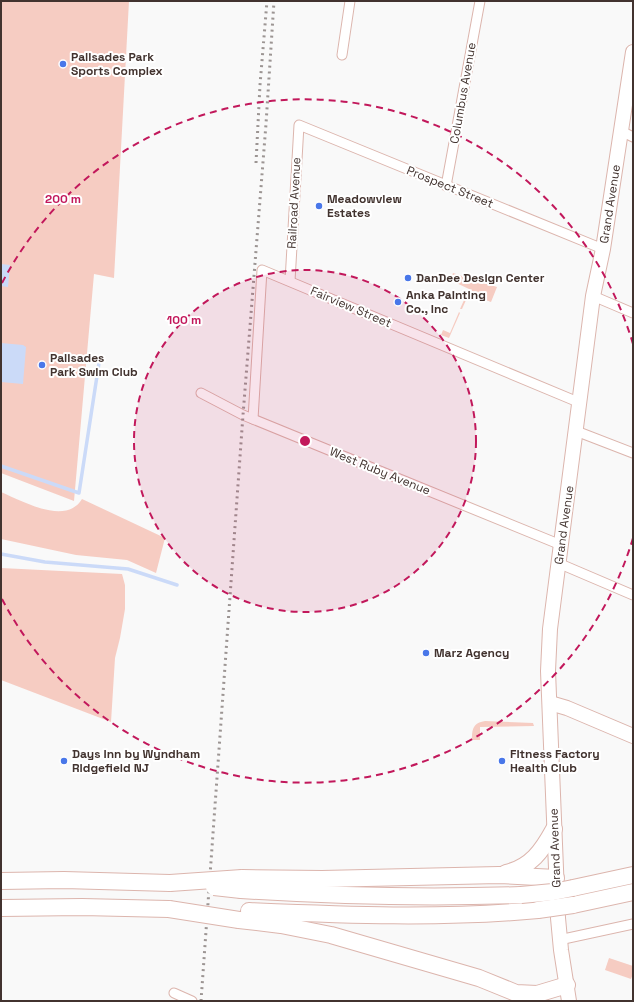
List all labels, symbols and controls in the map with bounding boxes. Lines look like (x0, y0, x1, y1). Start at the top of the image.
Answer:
street label: Columbus Avenue (446, 41, 480, 145)
place label: Palisades Park Sports Complex (71, 49, 163, 79)
marker: Palisades Park Sports Complex (58, 59, 68, 69)
street label: Railroad Avenue (284, 157, 304, 249)
street label: Prospect Street (404, 162, 496, 212)
street label: Grand Avenue (596, 163, 624, 245)
text: 200 m (45, 191, 81, 207)
place label: Meadowview Estates (327, 191, 402, 221)
marker: Meadowview Estates (314, 201, 324, 211)
place label: DanDee Design Center (416, 270, 545, 286)
marker: DanDee Design Center (403, 273, 413, 283)
street label: Fairview Street (308, 283, 394, 331)
place label: Anka Painting Co., Inc (406, 287, 486, 317)
marker: Anka Painting Co., Inc (393, 297, 403, 307)
text: 100 m (167, 312, 201, 328)
place label: Palisades Park Swim Club (50, 350, 138, 380)
marker: Palisades Park Swim Club (37, 360, 47, 370)
centre of rings (298, 434, 312, 448)
street label: West Ruby Avenue (327, 443, 433, 499)
street label: Grand Avenue (551, 485, 577, 565)
place label: Marz Agency (434, 645, 509, 661)
marker: Marz Agency (421, 648, 431, 658)
place label: Days Inn by Wyndham Ridgefield NJ (72, 746, 200, 776)
place label: Fitness Factory Health Club (510, 746, 600, 776)
marker: Days Inn by Wyndham Ridgefield NJ (59, 756, 69, 766)
marker: Fitness Factory Health Club (497, 756, 507, 766)
street label: Grand Avenue (546, 808, 564, 888)

